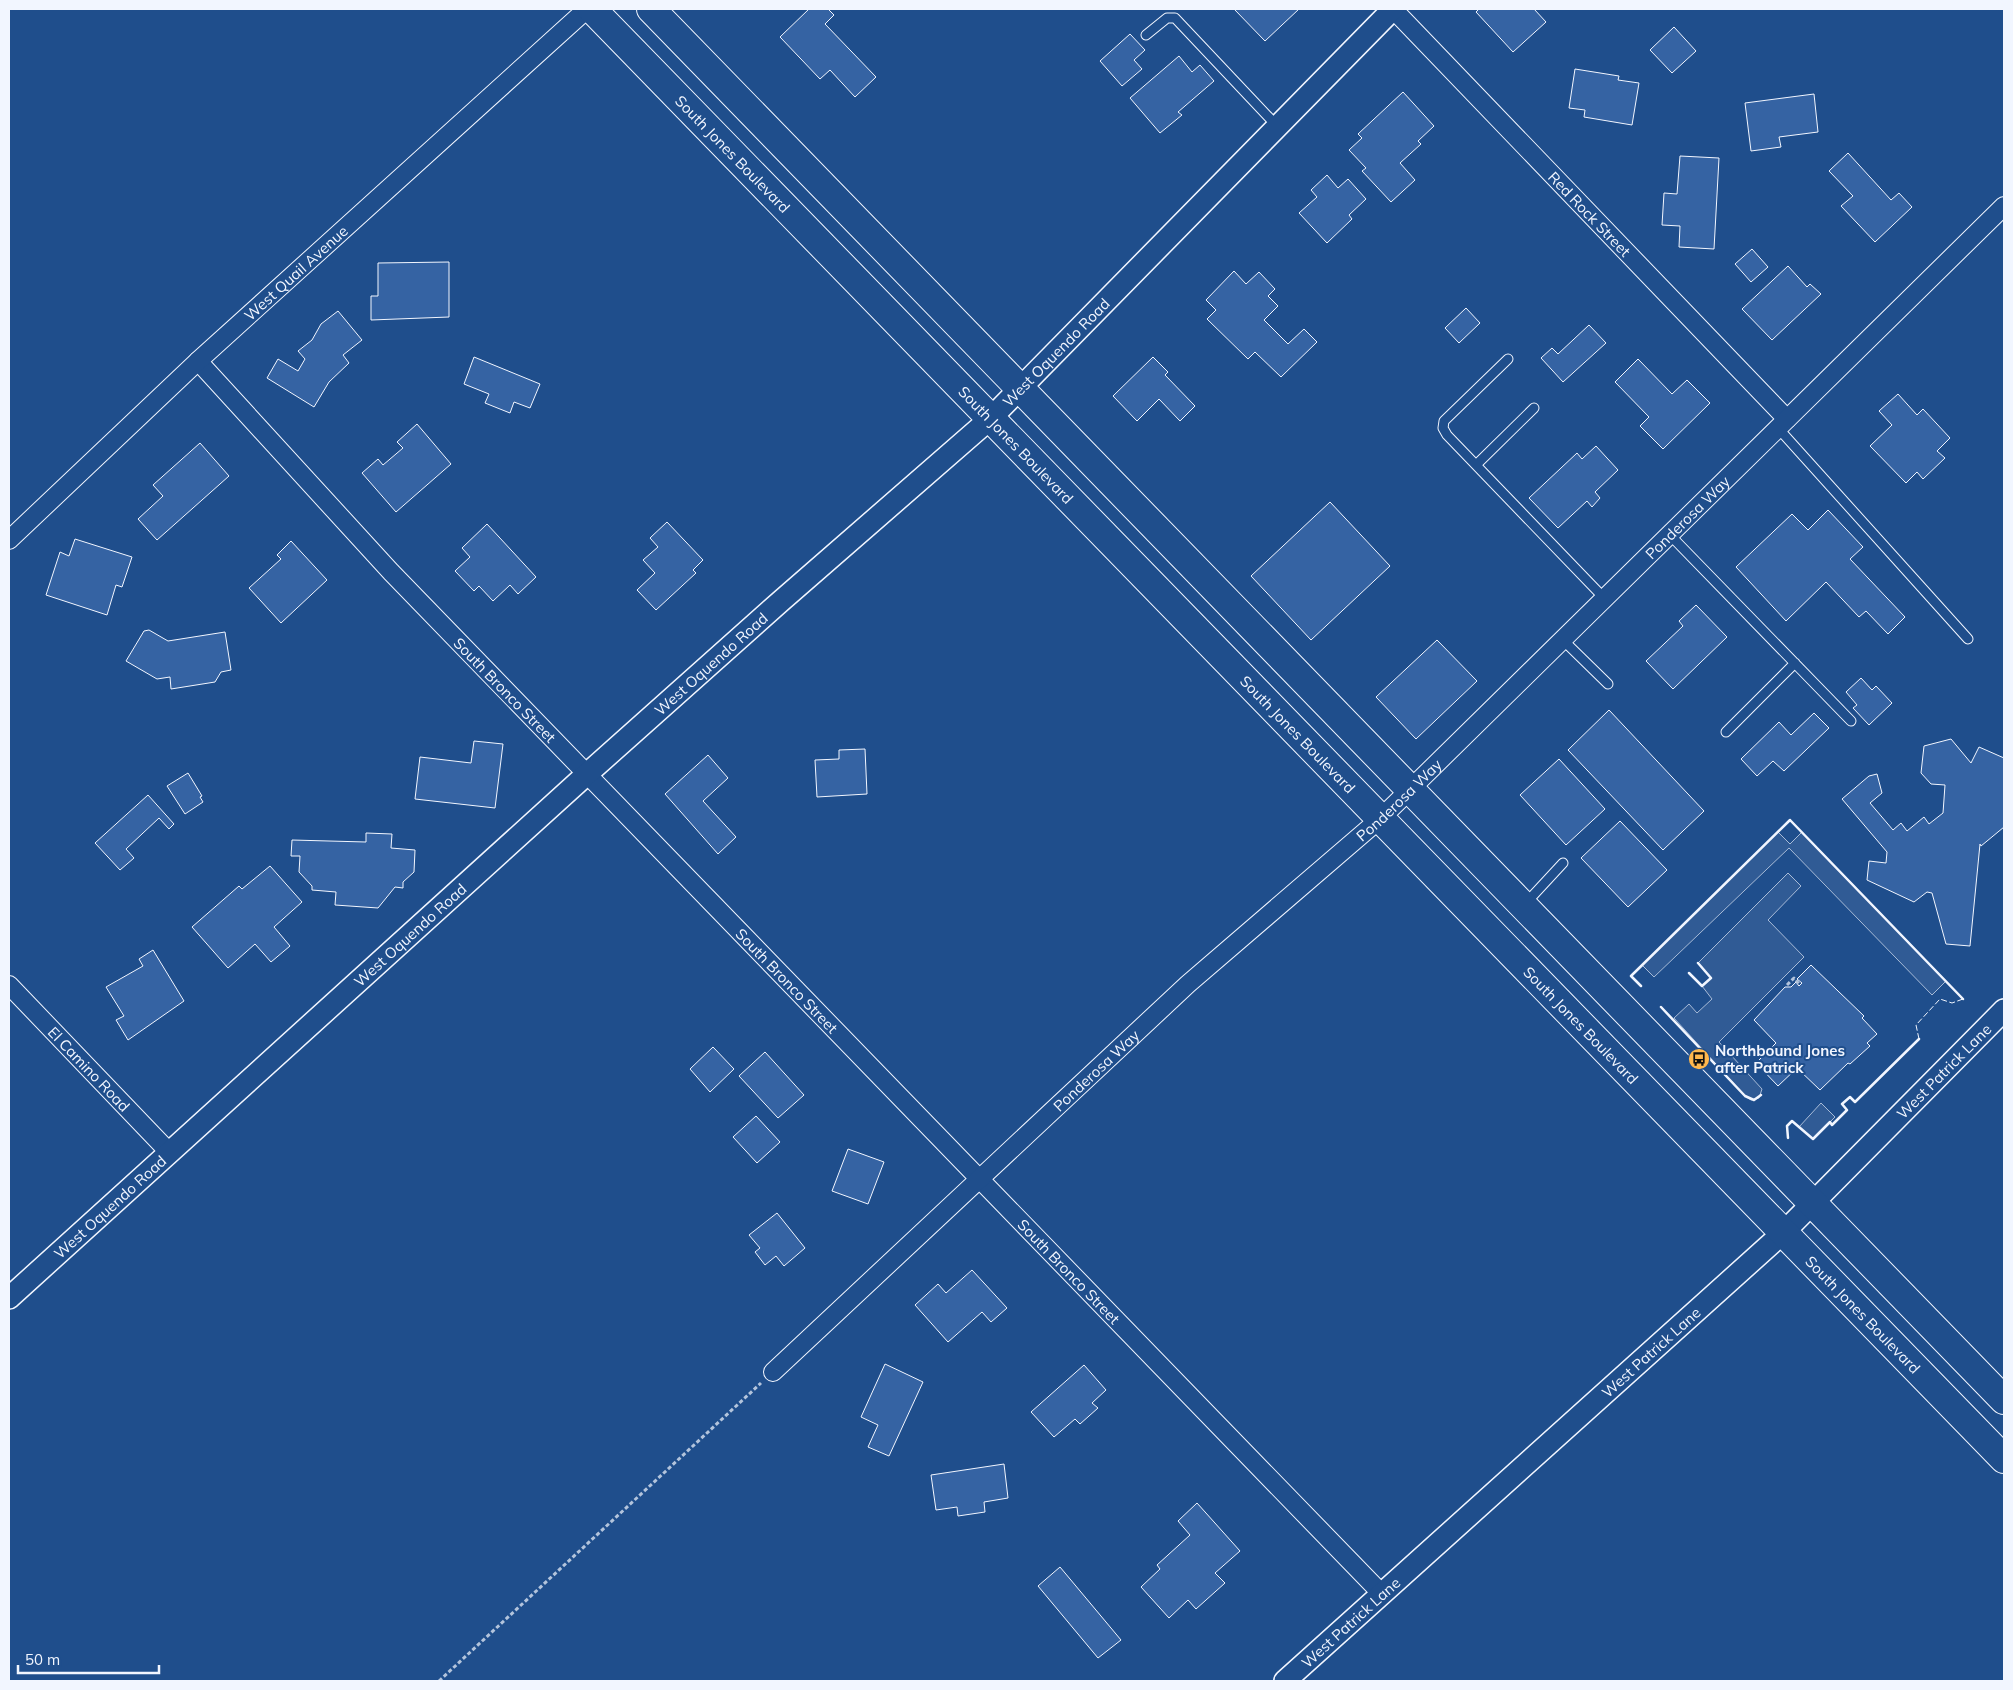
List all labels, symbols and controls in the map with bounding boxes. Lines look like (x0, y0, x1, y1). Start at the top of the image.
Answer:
street label: South Jones Boulevard (671, 91, 794, 216)
street label: Red Rock Street (1545, 167, 1635, 260)
street label: West Quail Avenue (240, 221, 351, 324)
street label: West Oquendo Road (998, 294, 1113, 411)
street label: South Jones Boulevard (955, 382, 1078, 507)
street label: Ponderosa Way (1641, 471, 1734, 563)
street label: West Oquendo Road (650, 608, 771, 719)
street label: South Bronco Street (450, 633, 560, 746)
street label: South Jones Boulevard (1237, 671, 1360, 797)
street label: Ponderosa Way (1352, 755, 1445, 845)
street label: West Oquendo Road (350, 879, 470, 990)
street label: South Bronco Street (732, 924, 842, 1037)
street label: South Jones Boulevard (1520, 962, 1643, 1088)
street label: West Patrick Lane (1892, 1019, 1995, 1123)
street label: El Camino Road (44, 1022, 134, 1115)
street label: Ponderosa Way (1049, 1025, 1143, 1115)
place label: Northbound Jones after Patrick (1715, 1041, 1845, 1077)
bus stop icon: Northbound Jones after Patrick (1687, 1047, 1711, 1071)
street label: West Oquendo Road (50, 1151, 170, 1262)
street label: South Bronco Street (1014, 1215, 1124, 1328)
street label: South Jones Boulevard (1802, 1252, 1925, 1377)
street label: West Patrick Lane (1597, 1303, 1704, 1401)
street label: West Patrick Lane (1297, 1573, 1404, 1672)
scale bar (18, 1642, 159, 1674)
text: 50 m (25, 1650, 60, 1669)

